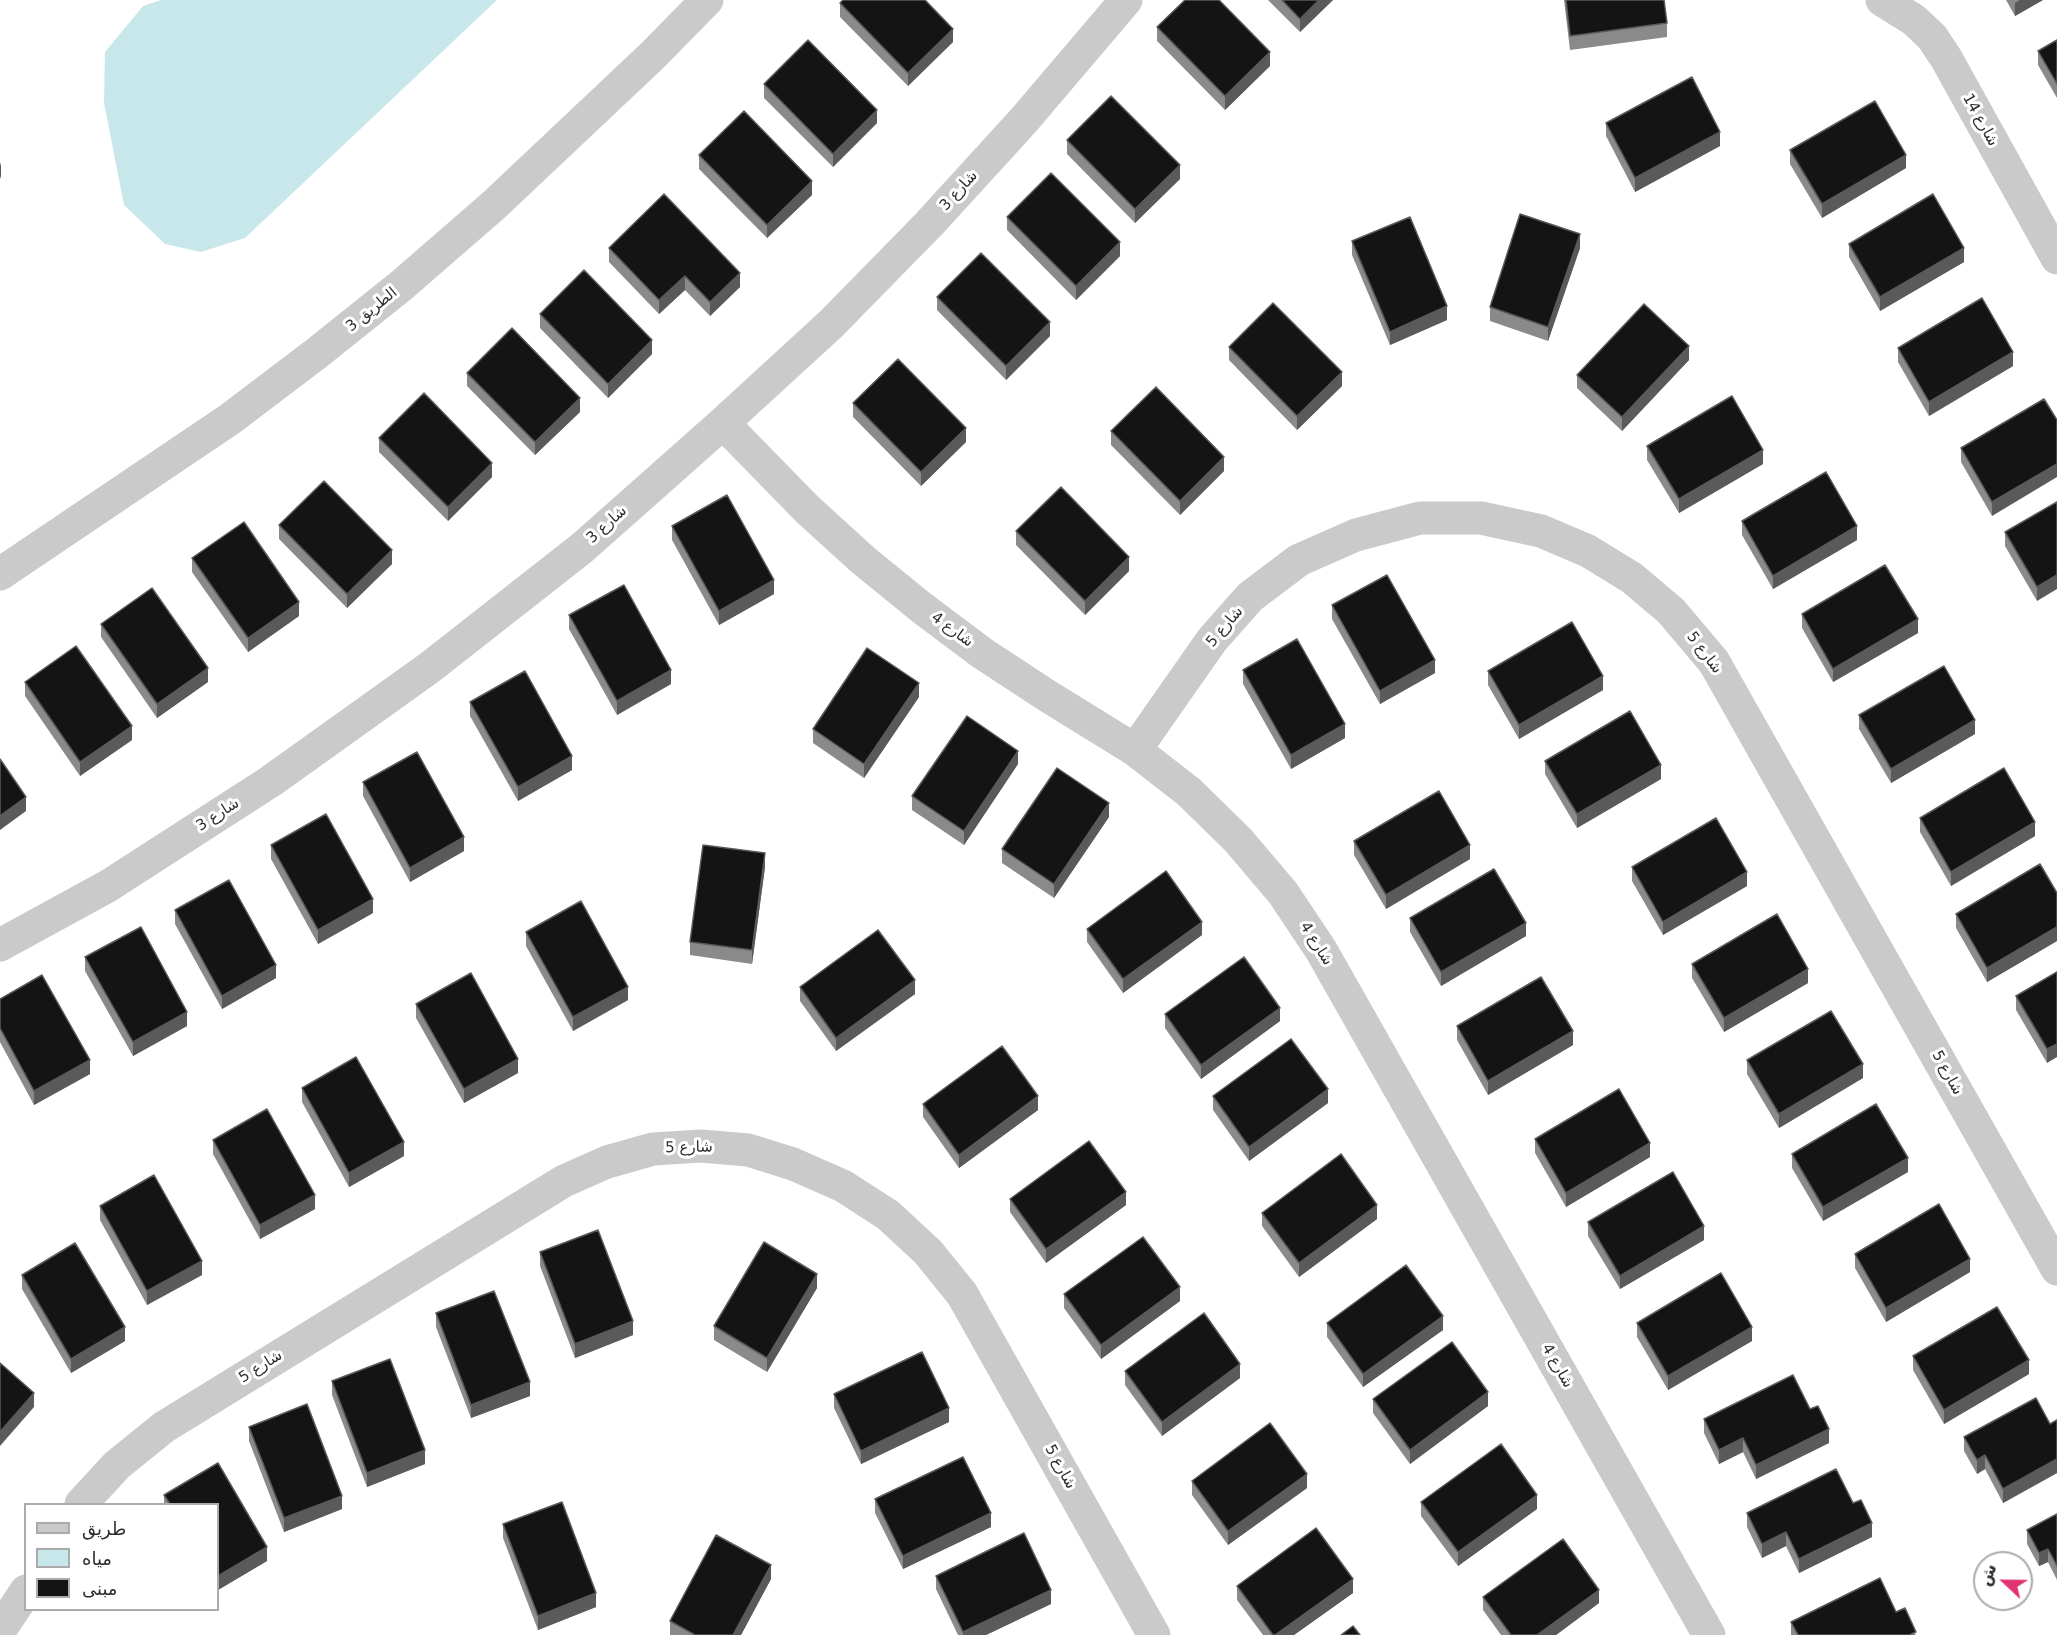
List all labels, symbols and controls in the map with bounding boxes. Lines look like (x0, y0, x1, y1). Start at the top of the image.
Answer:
street label: شارع 14 (1958, 91, 2002, 149)
street label: شارع 3 (936, 167, 982, 215)
street label: 3 الطريق (343, 284, 401, 336)
street label: شارع 3 (583, 502, 631, 548)
street label: شارع 5 (1203, 603, 1247, 651)
street label: شارع 4 (927, 609, 977, 651)
street label: شارع 5 (1682, 629, 1726, 677)
street label: شارع 3 (193, 794, 243, 836)
street label: شارع 4 (1296, 919, 1336, 969)
street label: شارع 5 (1928, 1048, 1966, 1098)
street label: شارع 5 (665, 1139, 713, 1157)
street label: شارع 4 (1537, 1341, 1577, 1391)
street label: شارع 5 (236, 1347, 286, 1387)
street label: شارع 5 (1041, 1442, 1079, 1492)
legend (24, 1503, 219, 1611)
text: طريق (82, 1518, 126, 1539)
text: مياه (82, 1548, 112, 1569)
north arrow (1973, 1551, 2033, 1611)
text: ش (1975, 1561, 2001, 1589)
text: مبنى (82, 1578, 118, 1599)

